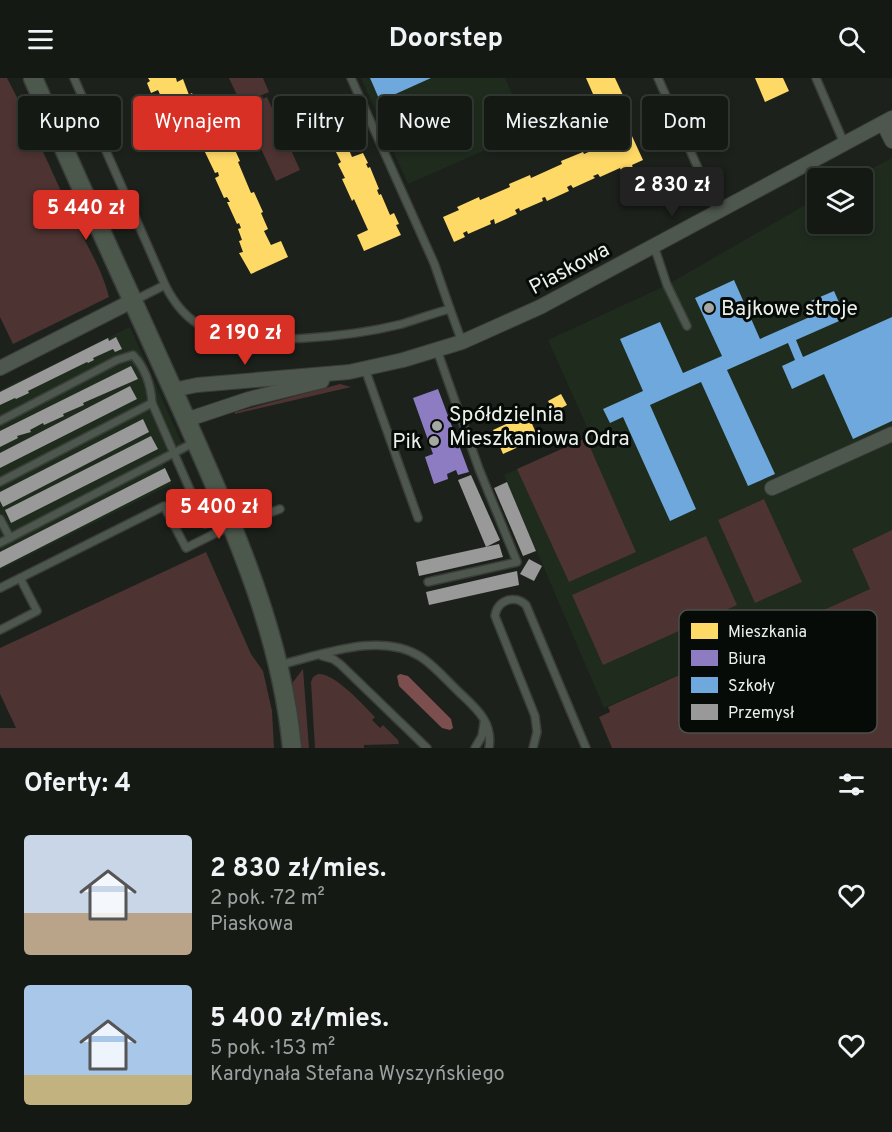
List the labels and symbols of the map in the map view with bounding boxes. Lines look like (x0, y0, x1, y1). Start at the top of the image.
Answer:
pin: 2 830 zł (610, 167, 734, 218)
pin: 5 440 zł (24, 190, 148, 241)
street label: Piaskowa (525, 237, 615, 302)
place label: Bajkowe stroje (721, 296, 858, 323)
marker: Bajkowe stroje (702, 301, 716, 315)
pin: 2 190 zł (183, 315, 307, 366)
place label: Spółdzielnia Mieszkaniowa Odra (449, 402, 630, 453)
marker: Spółdzielnia Mieszkaniowa Odra (430, 419, 444, 433)
place label: Pik (392, 429, 422, 456)
marker: Pik (427, 434, 441, 448)
pin: 5 400 zł (157, 489, 281, 540)
legend (679, 610, 877, 733)
text: Mieszkania (728, 623, 807, 643)
text: Biura (728, 650, 766, 670)
text: Szkoły (728, 677, 775, 697)
text: Przemysł (728, 704, 794, 724)

